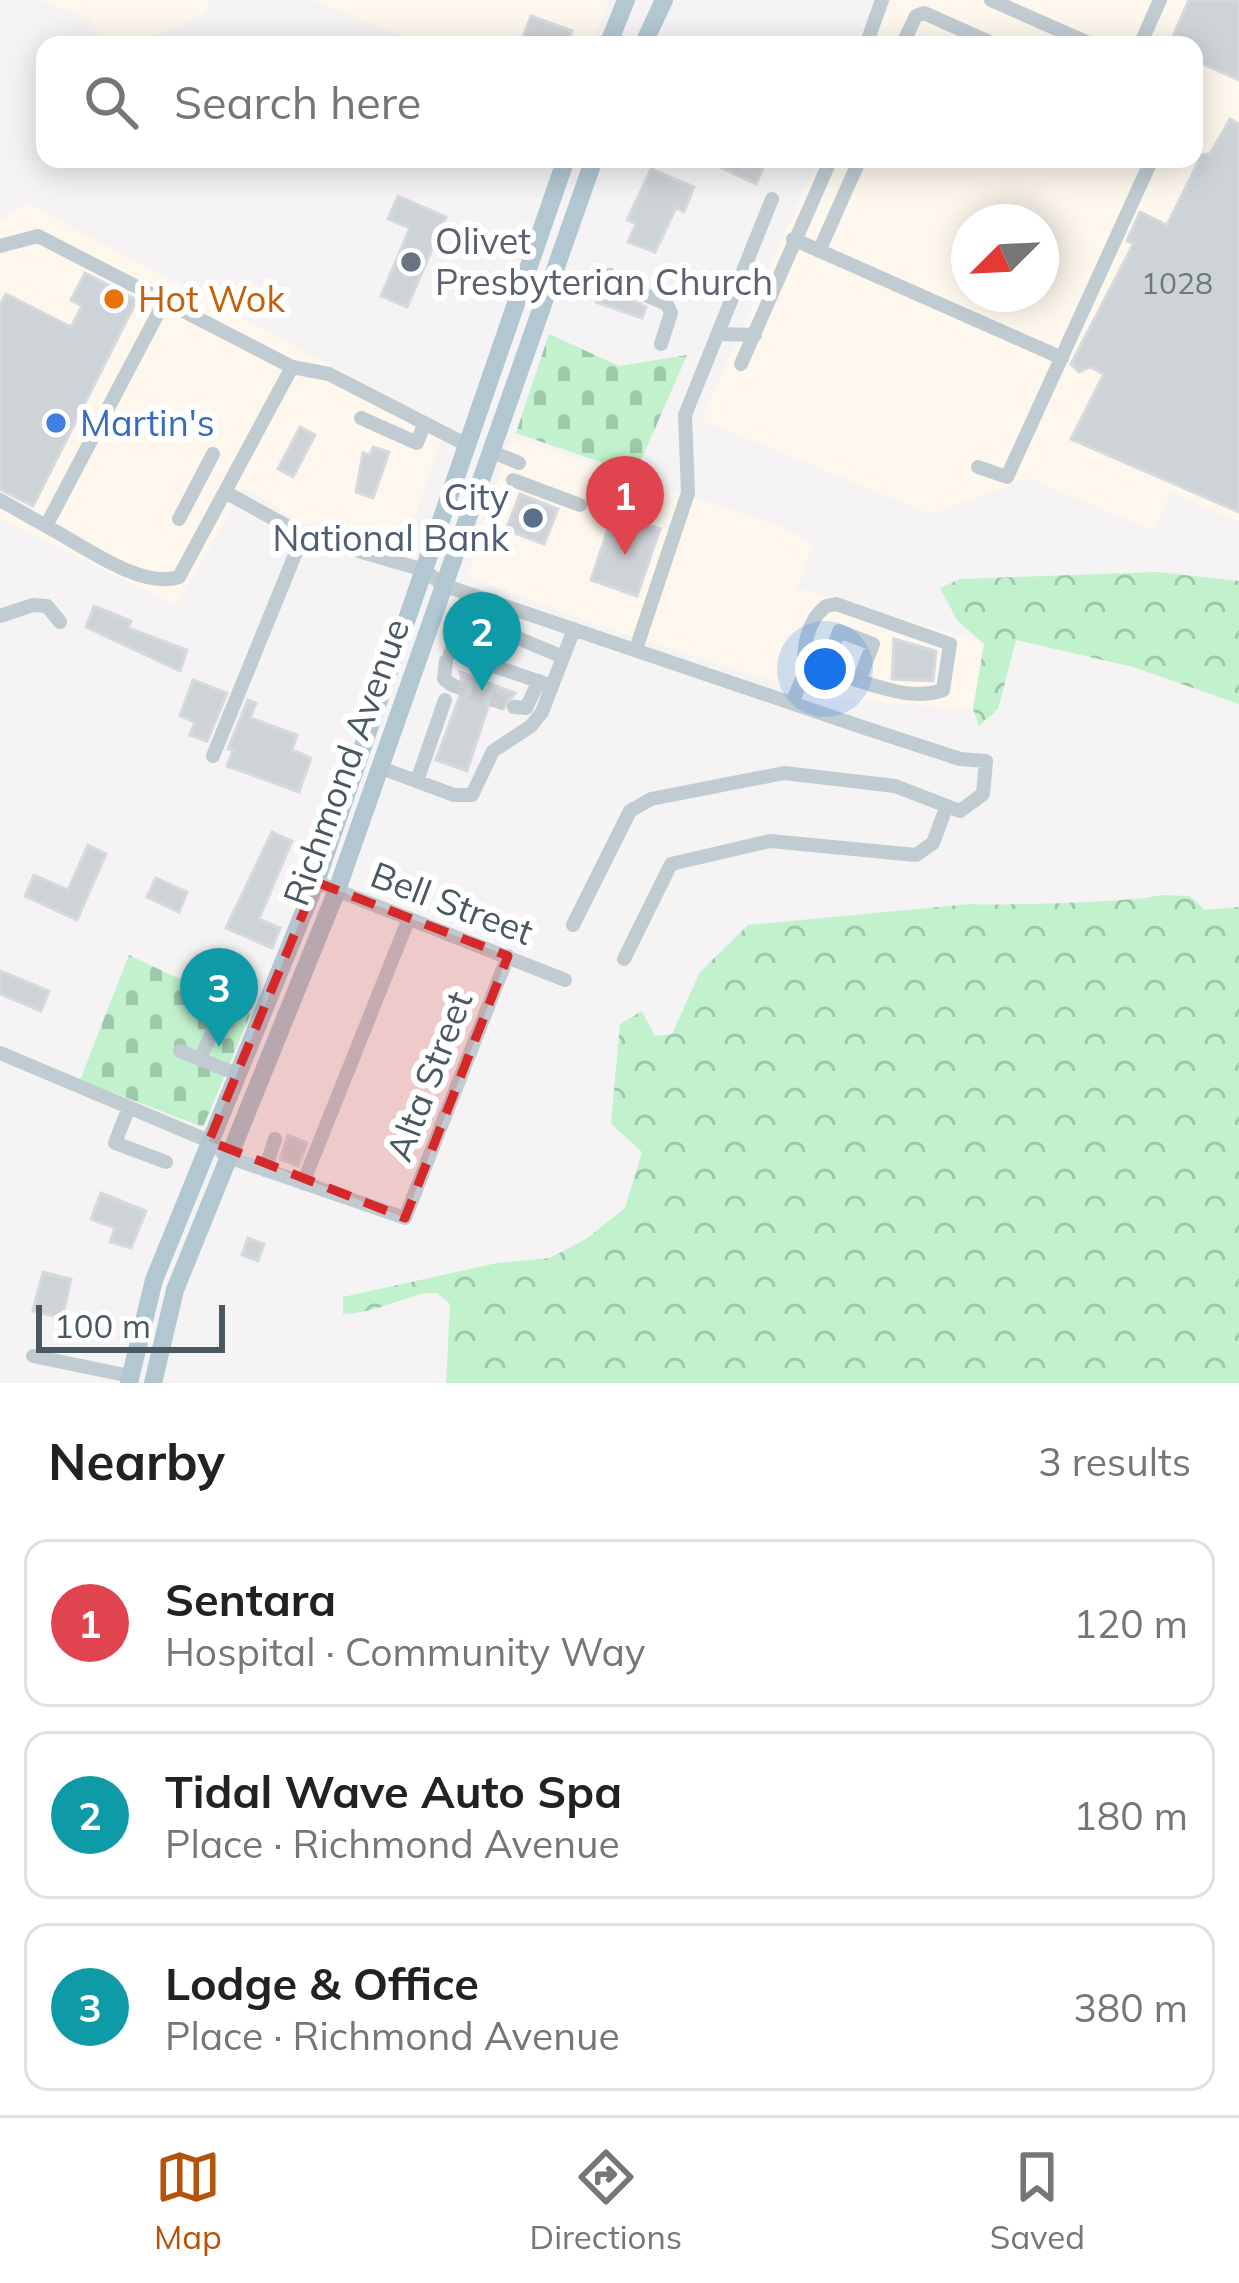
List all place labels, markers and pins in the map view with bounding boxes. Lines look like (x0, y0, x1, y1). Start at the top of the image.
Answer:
place label: Olivet Presbyterian Church (435, 218, 773, 304)
marker: Olivet Presbyterian Church (398, 249, 424, 275)
place label: Hot Wok (138, 276, 285, 321)
marker: Hot Wok (101, 286, 127, 312)
place label: Martin's (80, 400, 215, 445)
marker: Martin's (43, 410, 69, 436)
pin: 1 (586, 456, 664, 555)
place label: City National Bank (272, 474, 509, 560)
marker: City National Bank (520, 505, 546, 531)
pin: 2 (443, 592, 521, 691)
pin: 3 (180, 948, 258, 1047)

